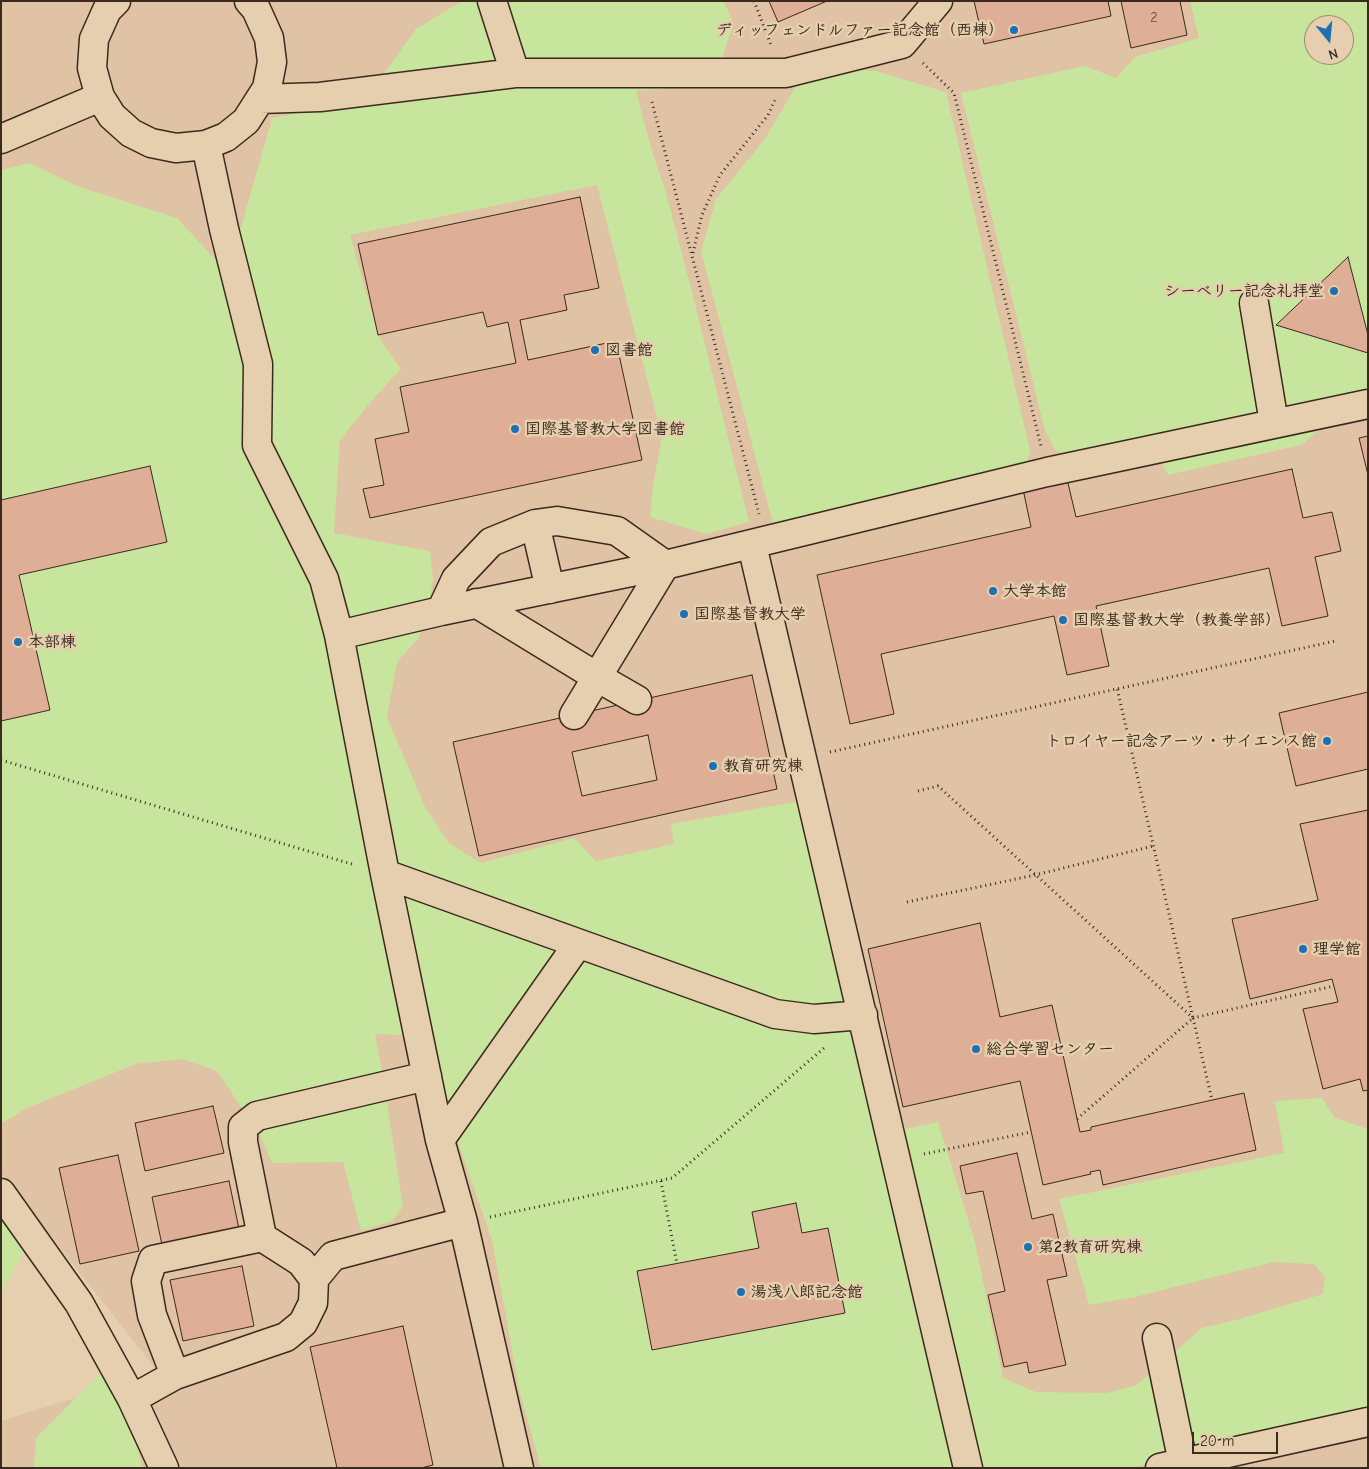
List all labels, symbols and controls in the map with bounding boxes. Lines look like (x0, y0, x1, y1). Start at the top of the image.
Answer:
house number: 2 (1150, 10, 1158, 26)
north arrow (1304, 15, 1354, 65)
place label: ディッフェンドルファー記念館（西棟） (716, 20, 1004, 40)
marker: ディッフェンドルファー記念館（西棟） (1008, 24, 1020, 36)
text: N (1326, 44, 1340, 63)
place label: シーベリー記念礼拝堂 (1164, 281, 1324, 301)
marker: シーベリー記念礼拝堂 (1328, 285, 1340, 297)
place label: 図書館 (605, 340, 653, 360)
marker: 図書館 (589, 344, 601, 356)
place label: 国際基督教大学図書館 (525, 419, 685, 439)
marker: 国際基督教大学図書館 (509, 423, 521, 435)
place label: 大学本館 (1003, 581, 1067, 601)
marker: 大学本館 (987, 585, 999, 597)
place label: 国際基督教大学 (694, 604, 806, 624)
marker: 国際基督教大学 (678, 608, 690, 620)
place label: 国際基督教大学（教養学部） (1073, 610, 1281, 630)
marker: 国際基督教大学（教養学部） (1057, 614, 1069, 626)
place label: 本部棟 (28, 632, 76, 652)
marker: 本部棟 (12, 636, 24, 648)
place label: トロイヤー記念アーツ・サイエンス館 (1046, 731, 1317, 751)
marker: トロイヤー記念アーツ・サイエンス館 (1321, 735, 1333, 747)
place label: 教育研究棟 (723, 756, 803, 776)
marker: 教育研究棟 (707, 760, 719, 772)
place label: 理学館 (1313, 939, 1361, 959)
marker: 理学館 (1297, 943, 1309, 955)
place label: 総合学習センター (986, 1039, 1114, 1059)
marker: 総合学習センター (970, 1043, 982, 1055)
place label: 第2教育研究棟 (1038, 1237, 1142, 1257)
marker: 第2教育研究棟 (1022, 1241, 1034, 1253)
place label: 湯浅八郎記念館 (751, 1282, 863, 1302)
marker: 湯浅八郎記念館 (735, 1286, 747, 1298)
scale bar (1194, 1422, 1280, 1454)
text: 20 m (1200, 1432, 1234, 1450)

